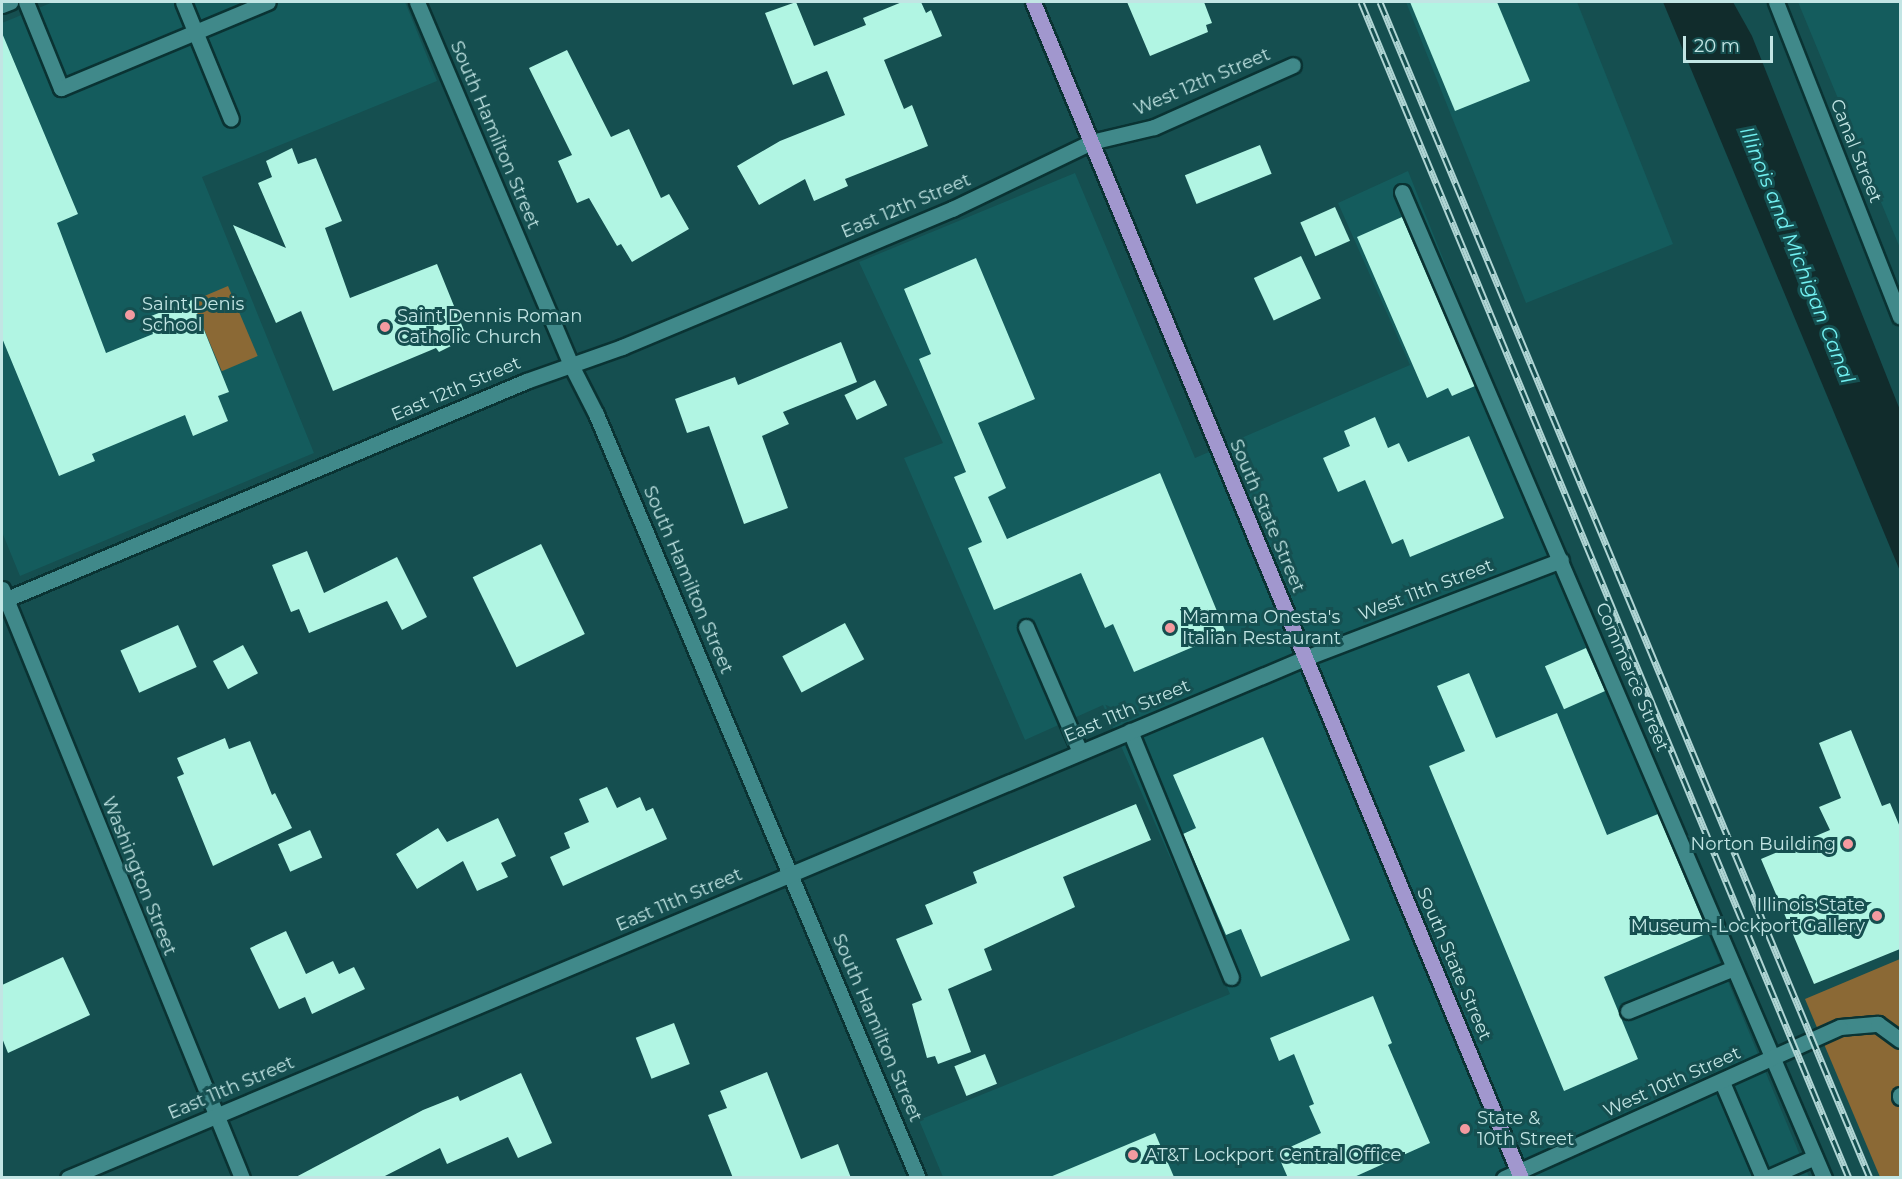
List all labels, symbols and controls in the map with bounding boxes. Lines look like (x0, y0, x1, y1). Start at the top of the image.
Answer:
scale bar (1686, 24, 1776, 62)
text: 20 m (1694, 35, 1740, 57)
street label: South Hamilton Street (446, 38, 544, 232)
street label: West 12th Street (1131, 44, 1273, 120)
street label: Canal Street (1825, 96, 1887, 206)
water label: Illinois and Michigan Canal (1734, 123, 1860, 387)
street label: East 12th Street (838, 169, 974, 243)
place label: Saint Denis School (142, 294, 244, 336)
place label: Saint Dennis Roman Catholic Church (397, 306, 582, 348)
marker: Saint Denis School (123, 308, 137, 322)
marker: Saint Dennis Roman Catholic Church (378, 320, 392, 334)
street label: East 12th Street (388, 352, 524, 426)
street label: South State Street (1225, 436, 1309, 596)
street label: South Hamilton Street (639, 483, 737, 677)
street label: West 11th Street (1356, 554, 1496, 626)
street label: Commerce Street (1591, 599, 1673, 755)
place label: Mamma Onesta's Italian Restaurant (1182, 607, 1341, 650)
marker: Mamma Onesta's Italian Restaurant (1163, 621, 1177, 635)
street label: East 11th Street (1061, 675, 1193, 747)
street label: Washington Street (97, 793, 181, 959)
place label: Norton Building (1691, 833, 1836, 855)
marker: Norton Building (1841, 837, 1855, 851)
street label: East 11th Street (613, 864, 745, 936)
street label: South State Street (1412, 884, 1496, 1044)
place label: Illinois State Museum-Lockport Gallery (1631, 895, 1865, 938)
marker: Illinois State Museum-Lockport Gallery (1870, 909, 1884, 923)
street label: South Hamilton Street (828, 931, 926, 1125)
street label: West 10th Street (1600, 1042, 1744, 1122)
street label: East 11th Street (165, 1052, 297, 1124)
place label: State & 10th Street (1477, 1108, 1574, 1150)
marker: State & 10th Street (1458, 1122, 1472, 1136)
place label: AT&T Lockport Central Office (1145, 1144, 1401, 1166)
marker: AT&T Lockport Central Office (1126, 1148, 1140, 1162)

